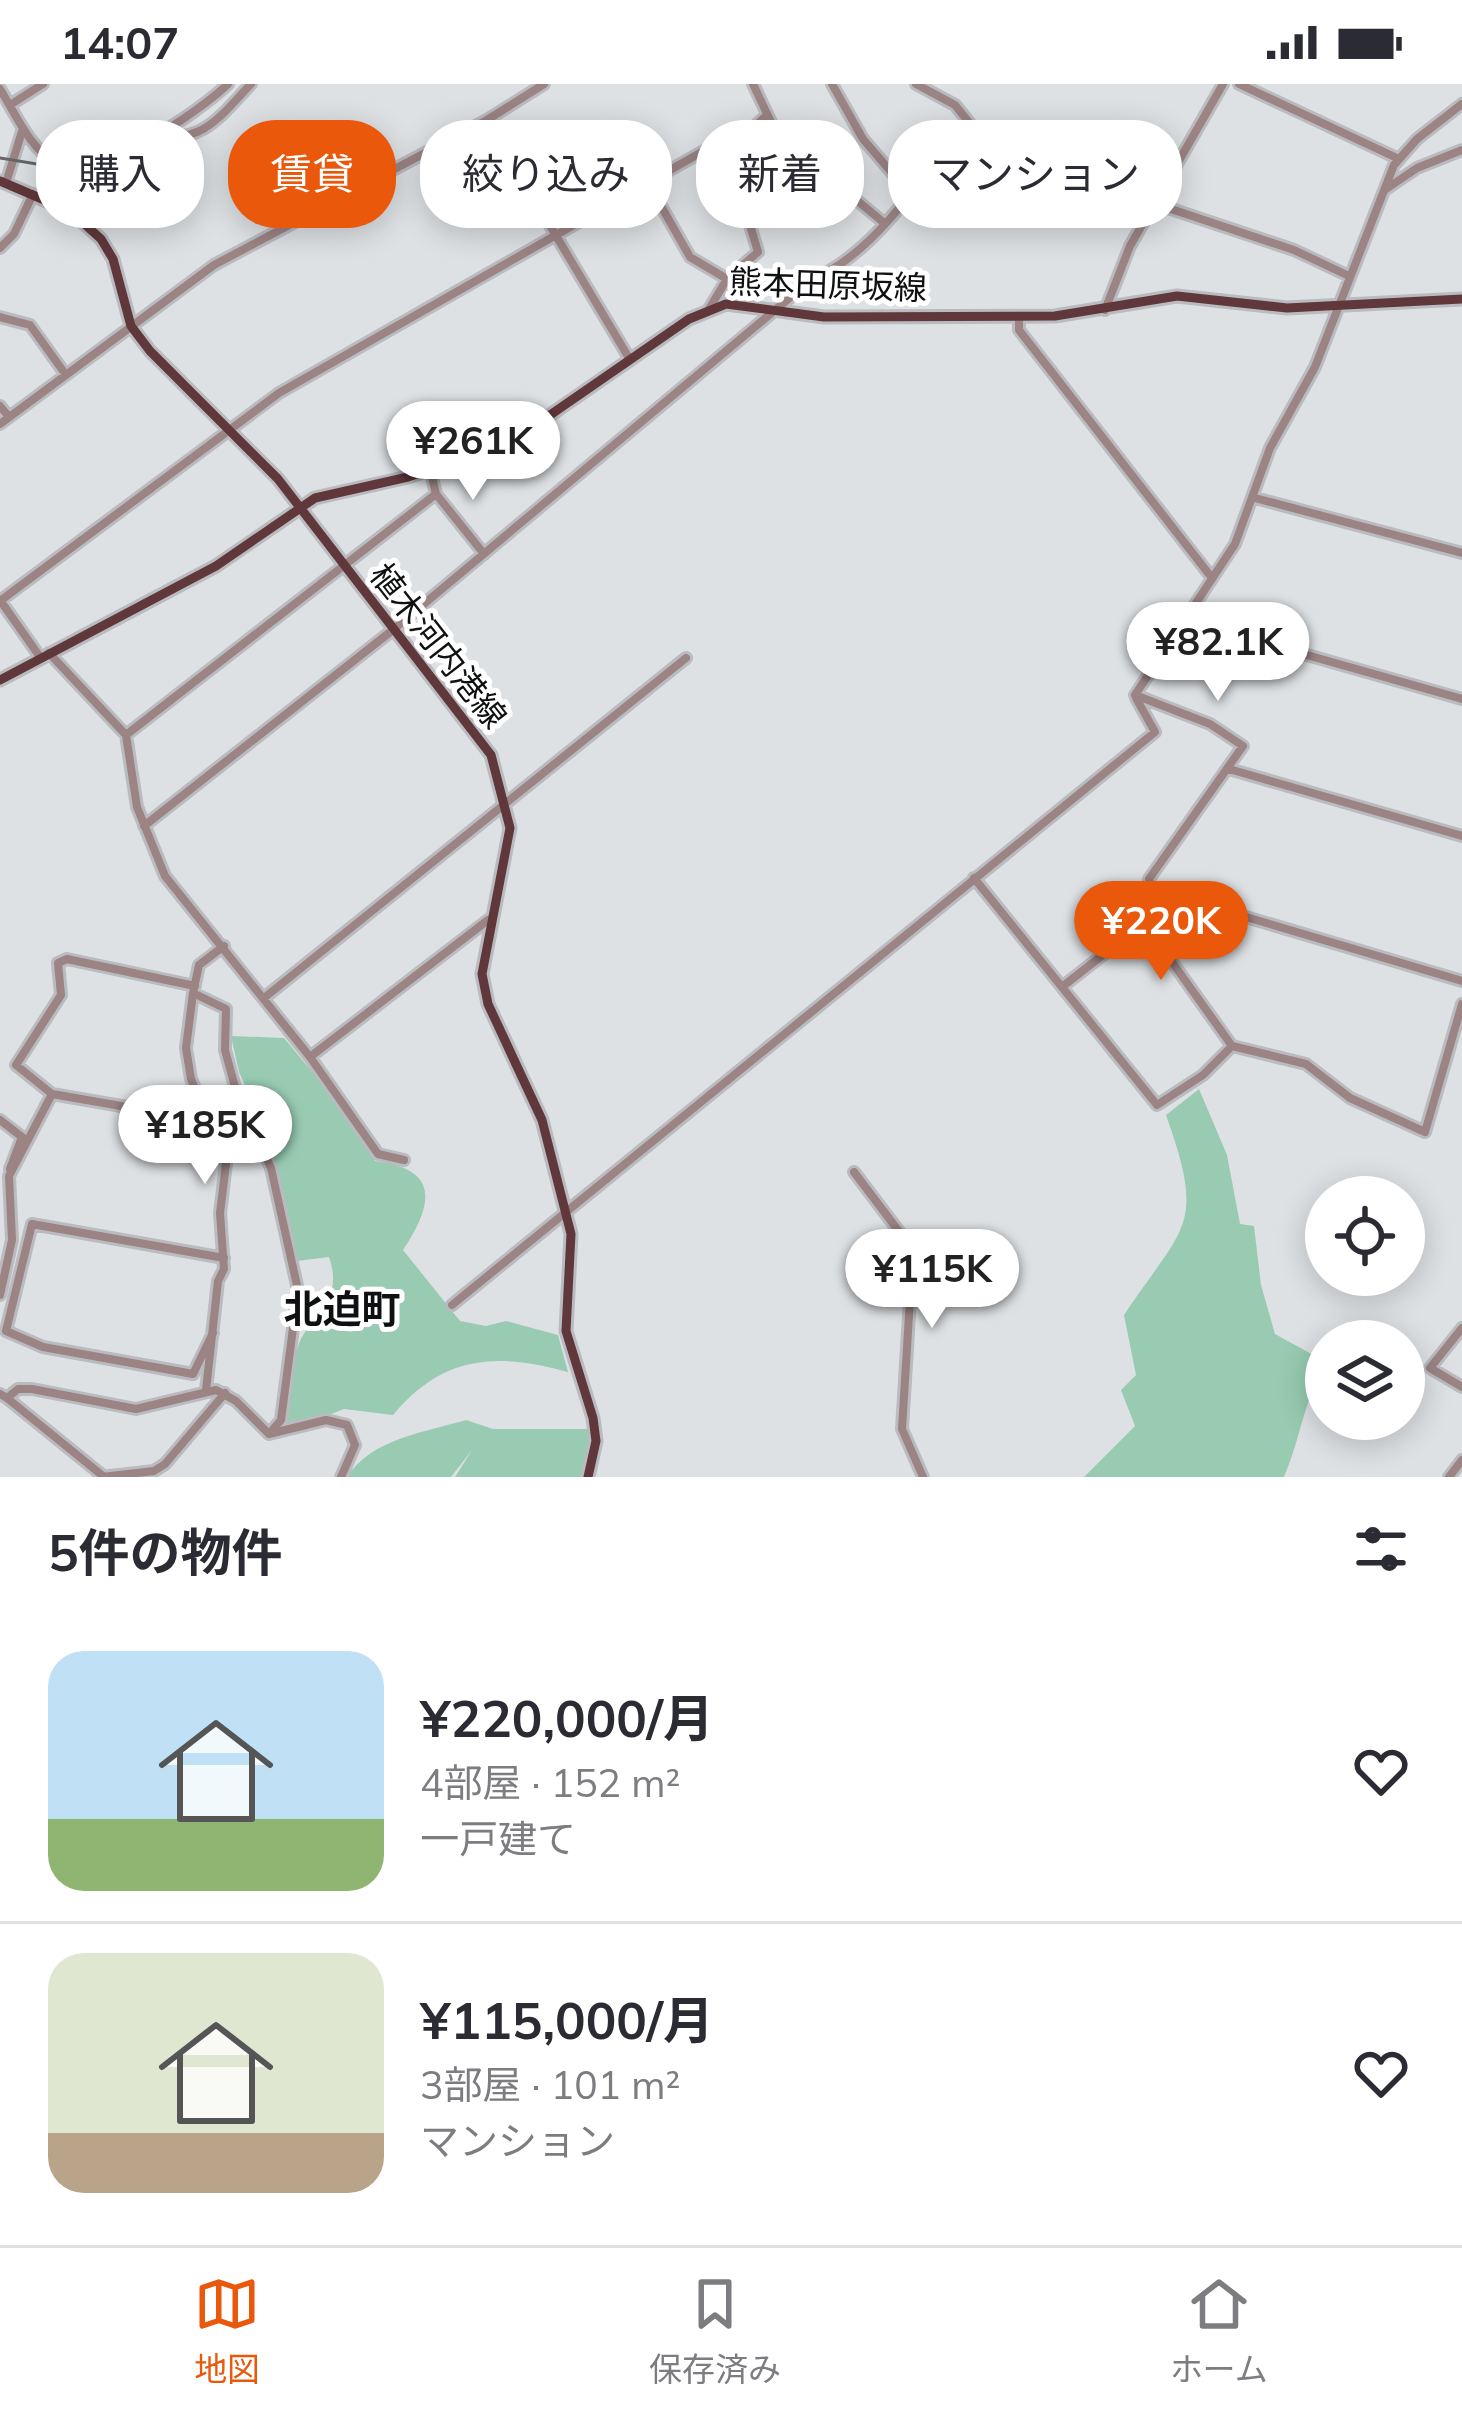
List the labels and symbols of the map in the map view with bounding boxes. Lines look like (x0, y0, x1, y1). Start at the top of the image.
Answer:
street label: 熊本田原坂線 (728, 260, 928, 308)
pin: ¥261K (389, 401, 557, 503)
street label: 植木河内港線 (362, 554, 516, 736)
pin: ¥82.1K (1120, 602, 1316, 704)
pin: ¥220K (1077, 881, 1245, 983)
pin: ¥185K (121, 1085, 289, 1187)
pin: ¥115K (848, 1229, 1016, 1331)
district label: 北迫町 (283, 1284, 401, 1333)

